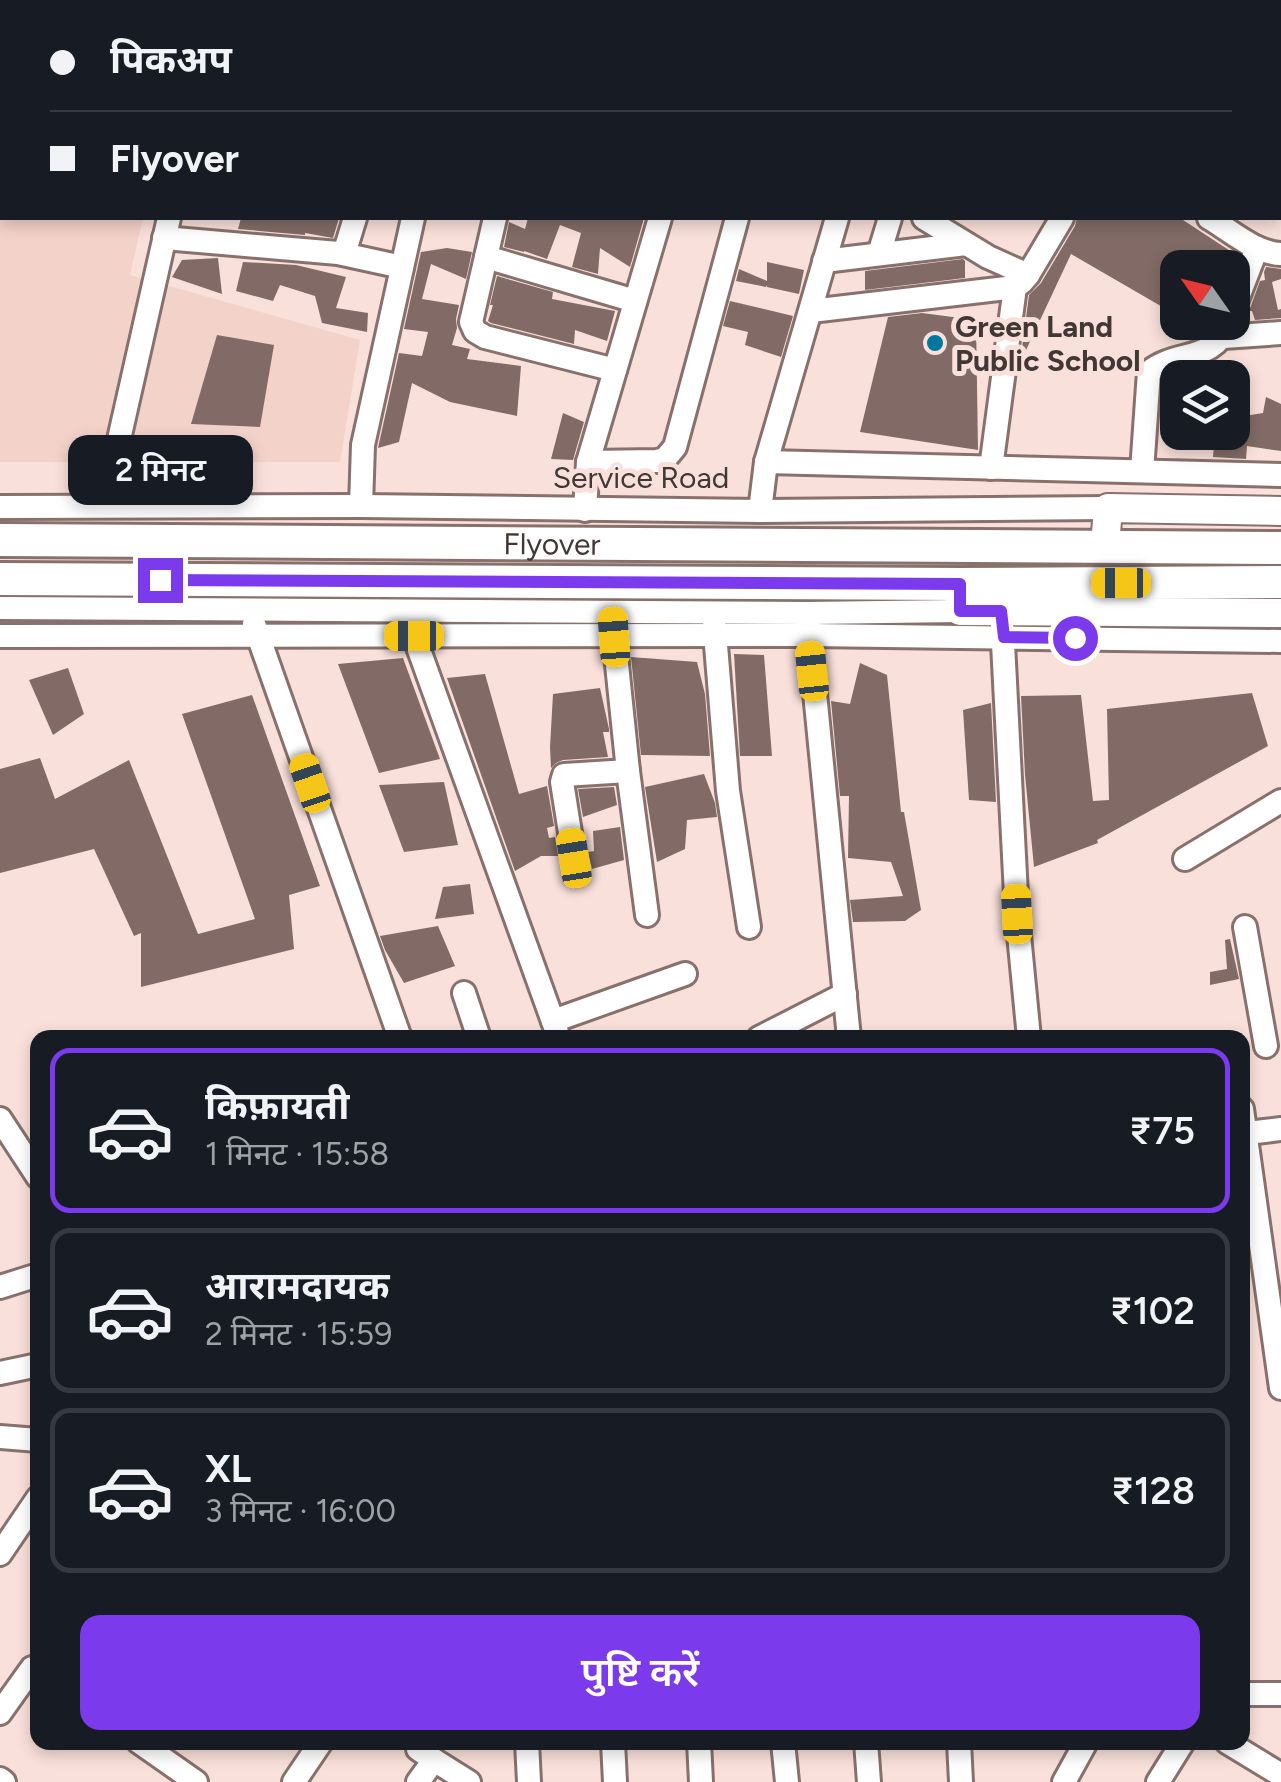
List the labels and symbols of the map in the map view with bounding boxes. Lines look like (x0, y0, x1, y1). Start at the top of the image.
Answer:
north arrow (1160, 250, 1250, 340)
place label: Green Land Public School (955, 308, 1141, 379)
marker: Green Land Public School (924, 332, 946, 354)
callout: 2 मिनट (68, 435, 252, 505)
street label: Service Road (553, 459, 729, 496)
street label: Flyover (503, 525, 601, 562)
route end (138, 558, 183, 603)
car (1091, 568, 1151, 598)
car (597, 606, 631, 668)
route start (1053, 616, 1098, 661)
car (384, 621, 444, 651)
car (794, 640, 830, 702)
car (286, 750, 334, 816)
car (554, 826, 594, 890)
car (1000, 883, 1034, 945)

